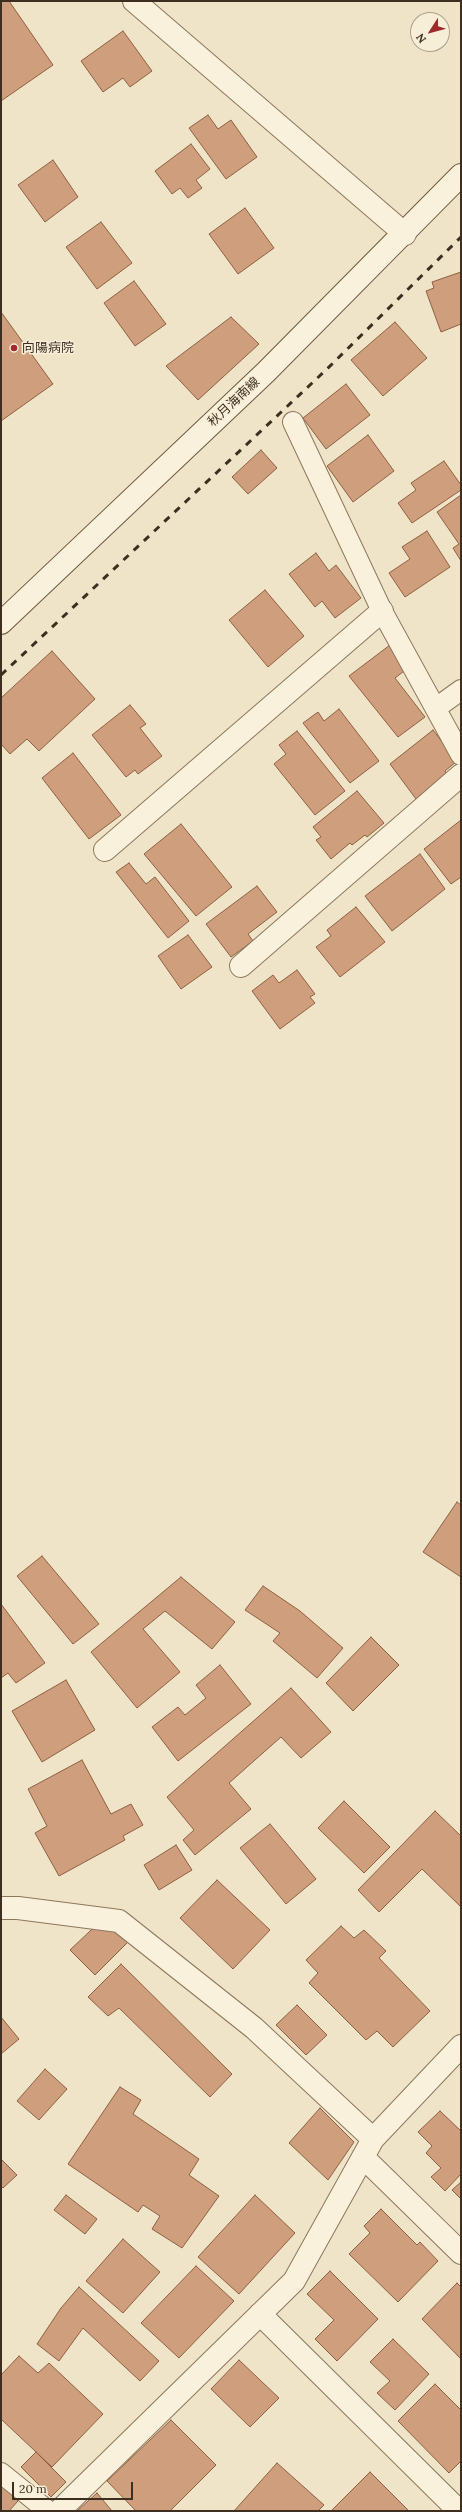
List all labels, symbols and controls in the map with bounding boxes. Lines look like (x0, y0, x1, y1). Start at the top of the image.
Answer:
north arrow (410, 12, 450, 52)
text: N (413, 31, 429, 46)
place label: 向陽病院 (22, 340, 74, 356)
marker: 向陽病院 (9, 343, 19, 353)
street label: 秋月海南線 (205, 374, 263, 430)
scale bar (14, 2474, 135, 2500)
text: 20 m (19, 2481, 47, 2496)

